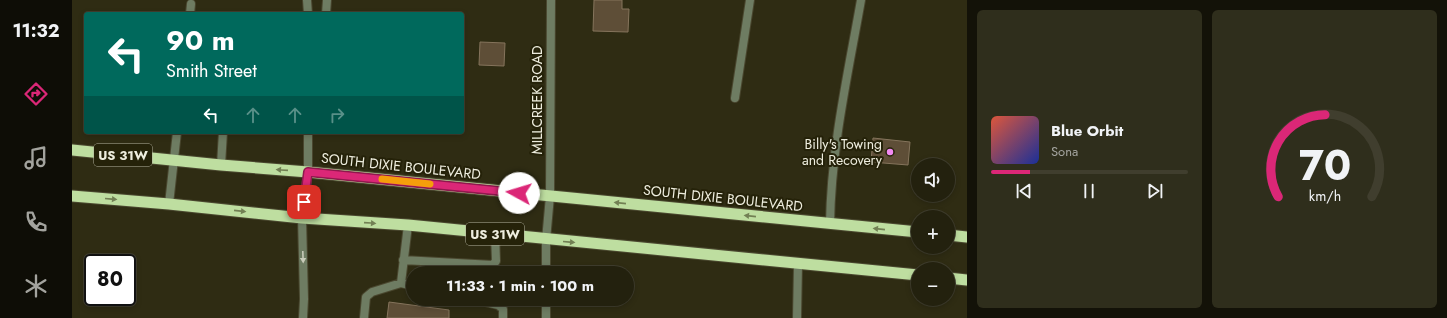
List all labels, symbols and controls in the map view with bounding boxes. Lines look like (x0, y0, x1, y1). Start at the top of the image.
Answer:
text: 11:32 (12, 18, 60, 44)
text: 90 m (166, 20, 235, 61)
icon: left (100, 28, 152, 80)
street label: MILLCREEK ROAD (527, 45, 547, 155)
text: Smith Street (166, 58, 257, 84)
icon: directions (22, 80, 50, 108)
icon: left (200, 104, 222, 126)
icon: ahead (242, 104, 264, 126)
icon: ahead (284, 104, 306, 126)
icon: right (326, 104, 348, 126)
text: Blue Orbit (1051, 120, 1123, 142)
place label: Billy's Towing and Recovery (802, 134, 883, 170)
text: 70 (1298, 135, 1351, 196)
text: Sona (1051, 142, 1078, 161)
icon: music (22, 144, 50, 172)
road number: US 31W (94, 144, 152, 166)
marker: Billy's Towing and Recovery (885, 147, 895, 157)
street label: SOUTH DIXIE BOULEVARD (320, 148, 482, 184)
map controls (911, 158, 955, 306)
button: sound (911, 158, 955, 202)
one-way arrow (276, 166, 288, 173)
position arrow (498, 172, 540, 214)
street label: SOUTH DIXIE BOULEVARD (642, 180, 804, 216)
icon: previous (1013, 180, 1035, 202)
icon: pause (1078, 180, 1100, 202)
icon: next (1144, 180, 1166, 202)
pin (287, 185, 321, 219)
text: km/h (1308, 186, 1341, 206)
icon: arrive (293, 191, 315, 213)
one-way arrow (105, 196, 117, 203)
one-way arrow (614, 200, 626, 206)
icon: phone (22, 208, 50, 236)
one-way arrow (234, 208, 246, 215)
button: + (911, 210, 955, 254)
one-way arrow (744, 212, 756, 219)
one-way arrow (364, 219, 376, 226)
road number: US 31W (466, 223, 524, 245)
one-way arrow (873, 225, 885, 232)
one-way arrow (563, 238, 575, 245)
one-way arrow (300, 251, 306, 264)
speed limit sign: 80 (84, 254, 136, 306)
button: − (911, 262, 955, 306)
icon: climate (22, 272, 50, 300)
text: 11:33 · 1 min · 100 m (446, 275, 594, 297)

